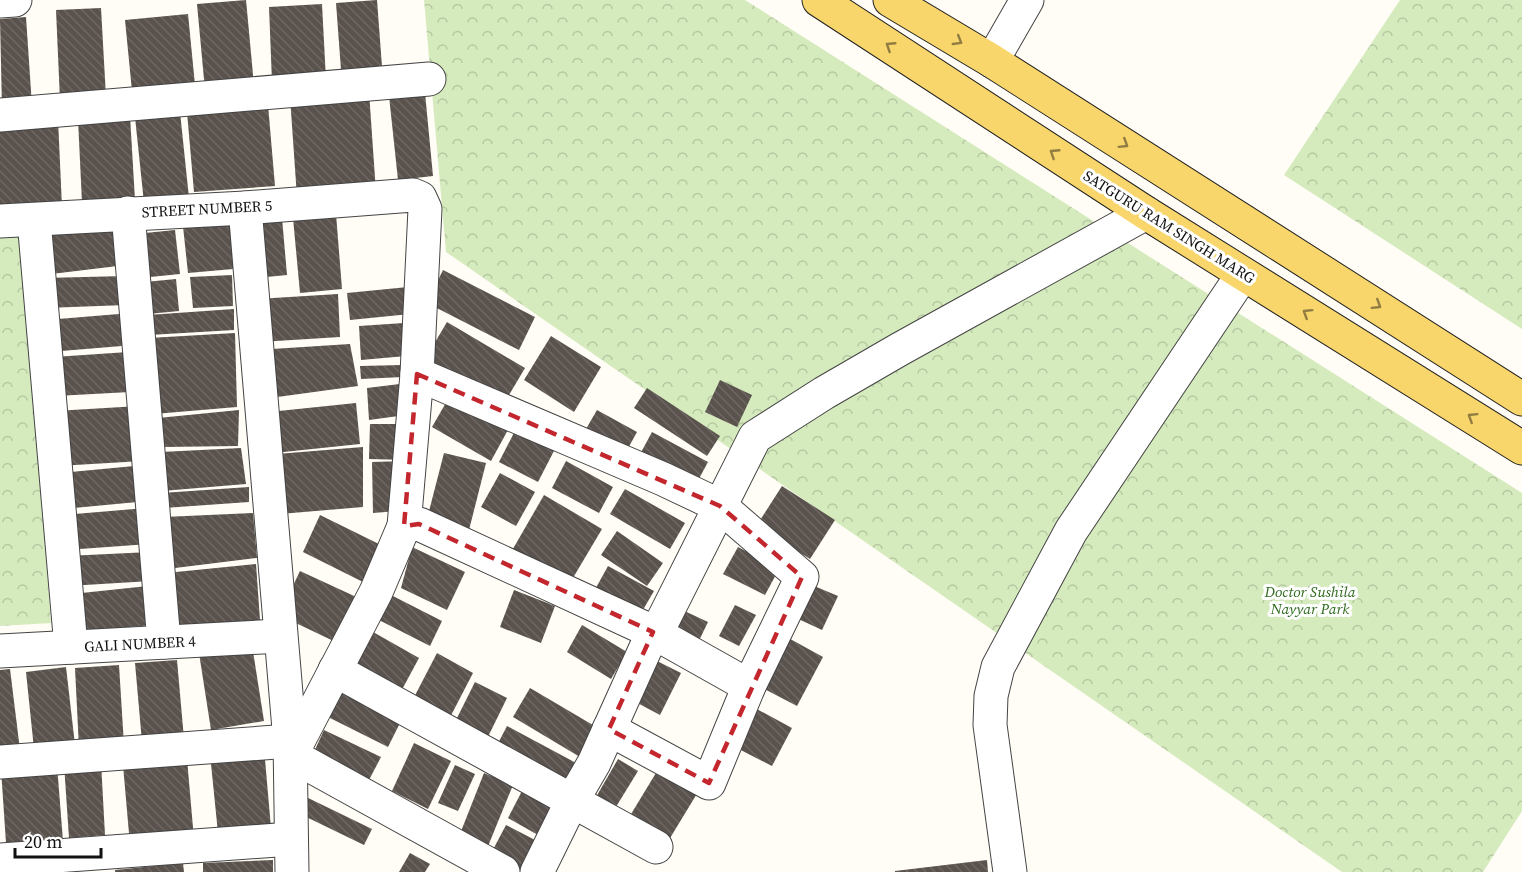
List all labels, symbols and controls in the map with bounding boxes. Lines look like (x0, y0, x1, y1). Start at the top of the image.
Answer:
one-way arrow (952, 34, 962, 45)
one-way arrow (886, 42, 896, 54)
one-way arrow (1118, 137, 1128, 149)
one-way arrow (1049, 149, 1060, 160)
street label: SATGURU RAM SINGH MARG (1079, 165, 1259, 288)
street label: STREET NUMBER 5 (141, 195, 273, 222)
one-way arrow (1370, 298, 1381, 309)
one-way arrow (1303, 309, 1313, 321)
one-way arrow (1468, 412, 1478, 424)
park label: Doctor Sushila Nayyar Park (1263, 581, 1356, 619)
street label: GALI NUMBER 4 (84, 630, 197, 657)
scale bar (15, 821, 100, 859)
text: 20 m (24, 829, 62, 854)

